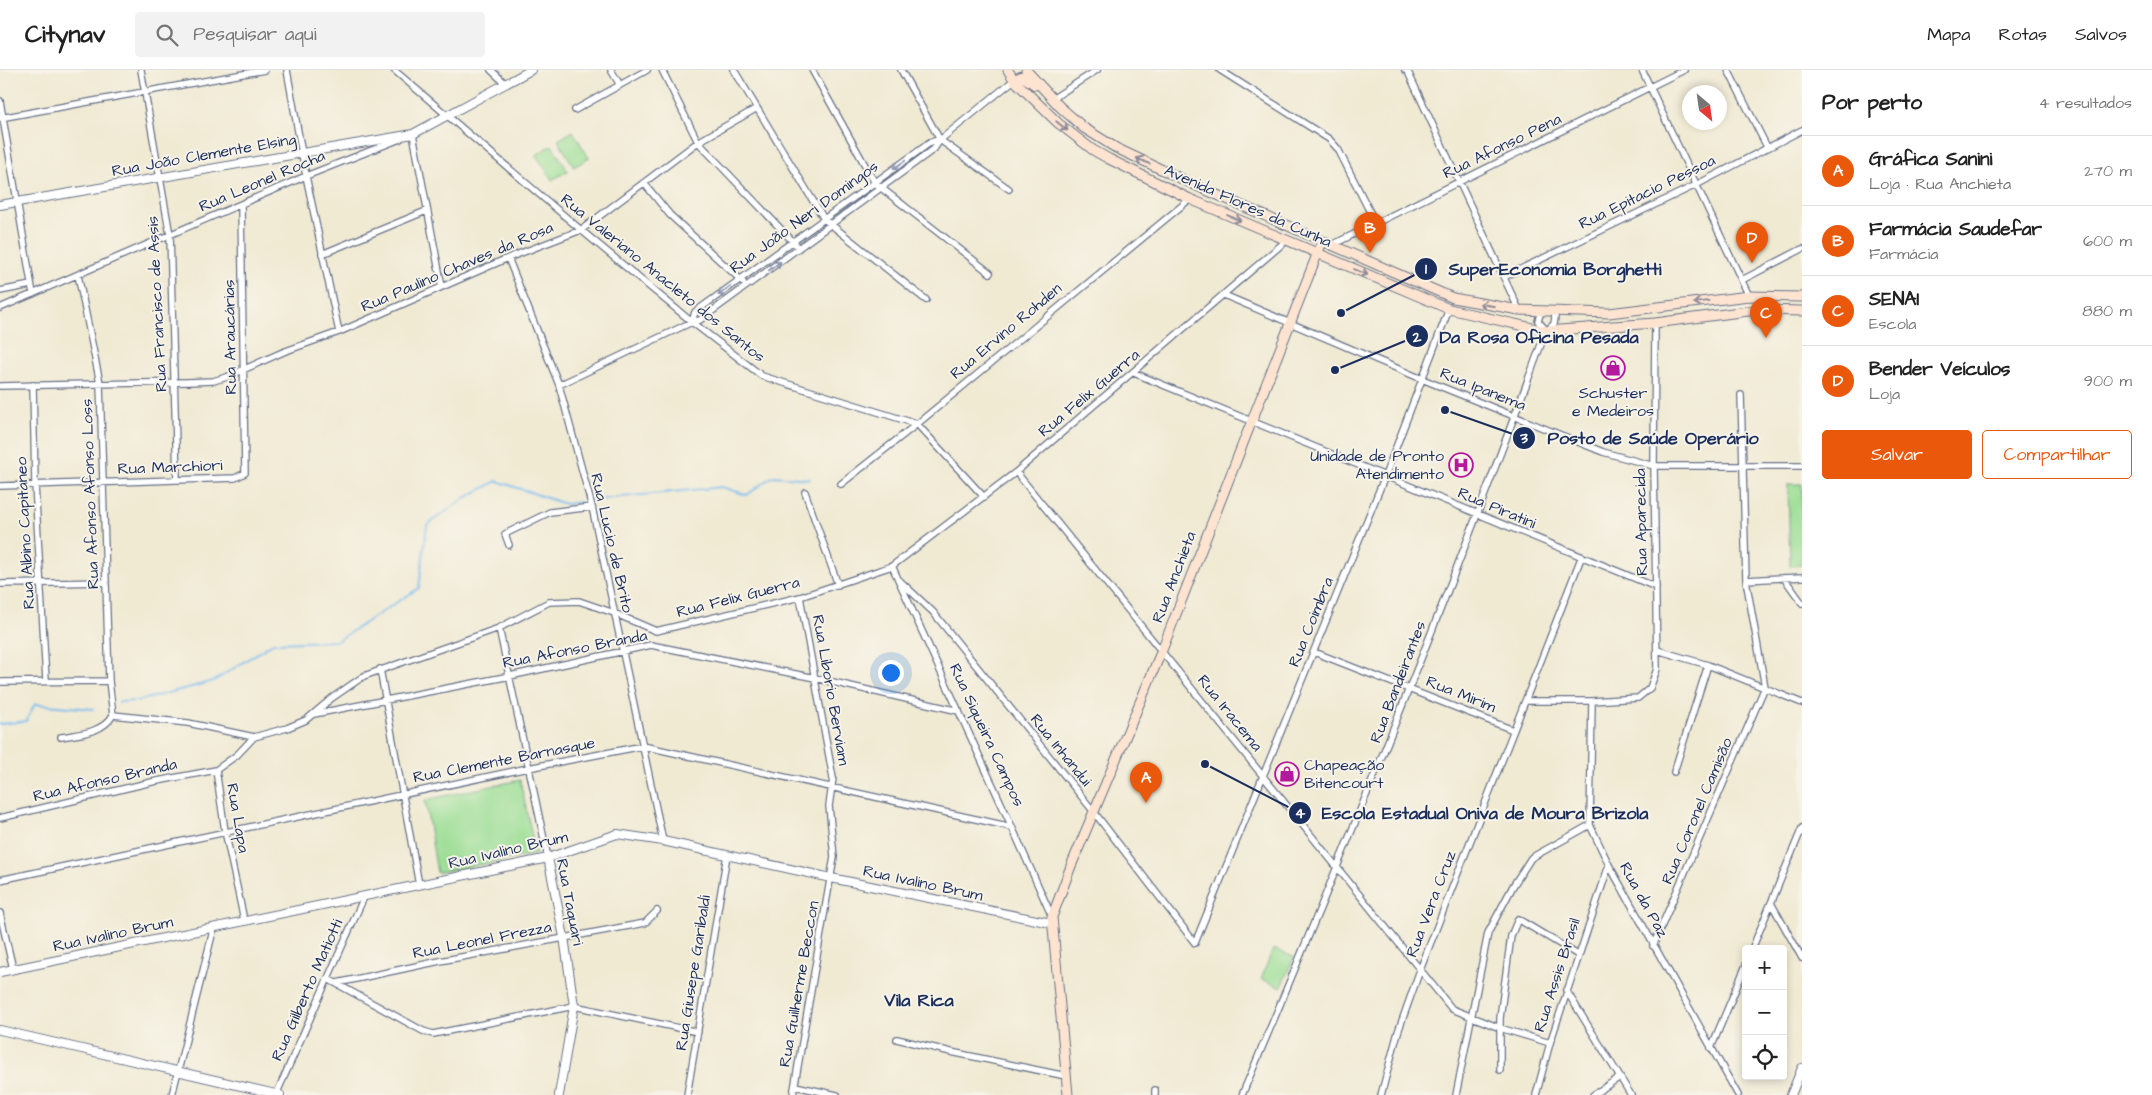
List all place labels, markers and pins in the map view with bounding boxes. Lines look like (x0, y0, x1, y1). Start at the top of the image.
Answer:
pin: B (1354, 212, 1386, 253)
pin: D (1736, 222, 1768, 263)
callout: SuperEconomia Borghetti (1413, 253, 1671, 286)
pin: C (1750, 297, 1782, 338)
callout: Da Rosa Oficina Pesada (1404, 320, 1649, 353)
shop icon: Schuster e Medeiros (1600, 355, 1626, 381)
place label: Schuster e Medeiros (1572, 382, 1654, 422)
callout: Posto de Saúde Operário (1512, 421, 1768, 454)
place label: Unidade de Pronto Atendimento (1310, 445, 1444, 485)
hospital icon: Unidade de Pronto Atendimento (1448, 452, 1474, 478)
place label: Chapeação Bitencourt (1304, 754, 1384, 794)
shop icon: Chapeação Bitencourt (1274, 761, 1300, 787)
pin: A (1130, 762, 1162, 803)
callout: Escola Estadual Oniva de Moura Brizola (1287, 796, 1659, 829)

